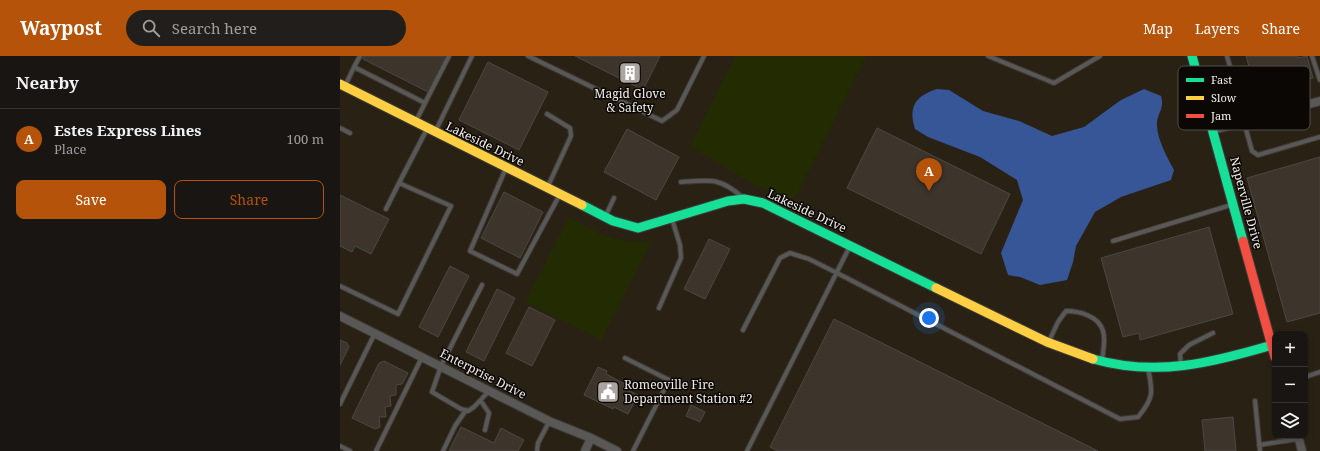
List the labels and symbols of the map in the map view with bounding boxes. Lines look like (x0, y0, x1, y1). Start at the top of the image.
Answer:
building icon: Magid Glove & Safety (617, 60, 643, 86)
legend (1178, 66, 1310, 130)
text: Fast (1211, 72, 1232, 87)
place label: Magid Glove & Safety (594, 85, 666, 116)
text: Slow (1211, 90, 1237, 105)
text: Jam (1210, 108, 1232, 123)
street label: Lakeside Drive (443, 117, 527, 170)
street label: Naperville Drive (1226, 155, 1267, 251)
pin: A (916, 158, 942, 191)
street label: Lakeside Drive (765, 185, 849, 236)
your location (919, 308, 939, 328)
street label: Enterprise Drive (437, 344, 529, 403)
place label: Romeoville Fire Department Station #2 (624, 376, 753, 407)
public building icon: Romeoville Fire Department Station #2 (595, 379, 621, 405)

